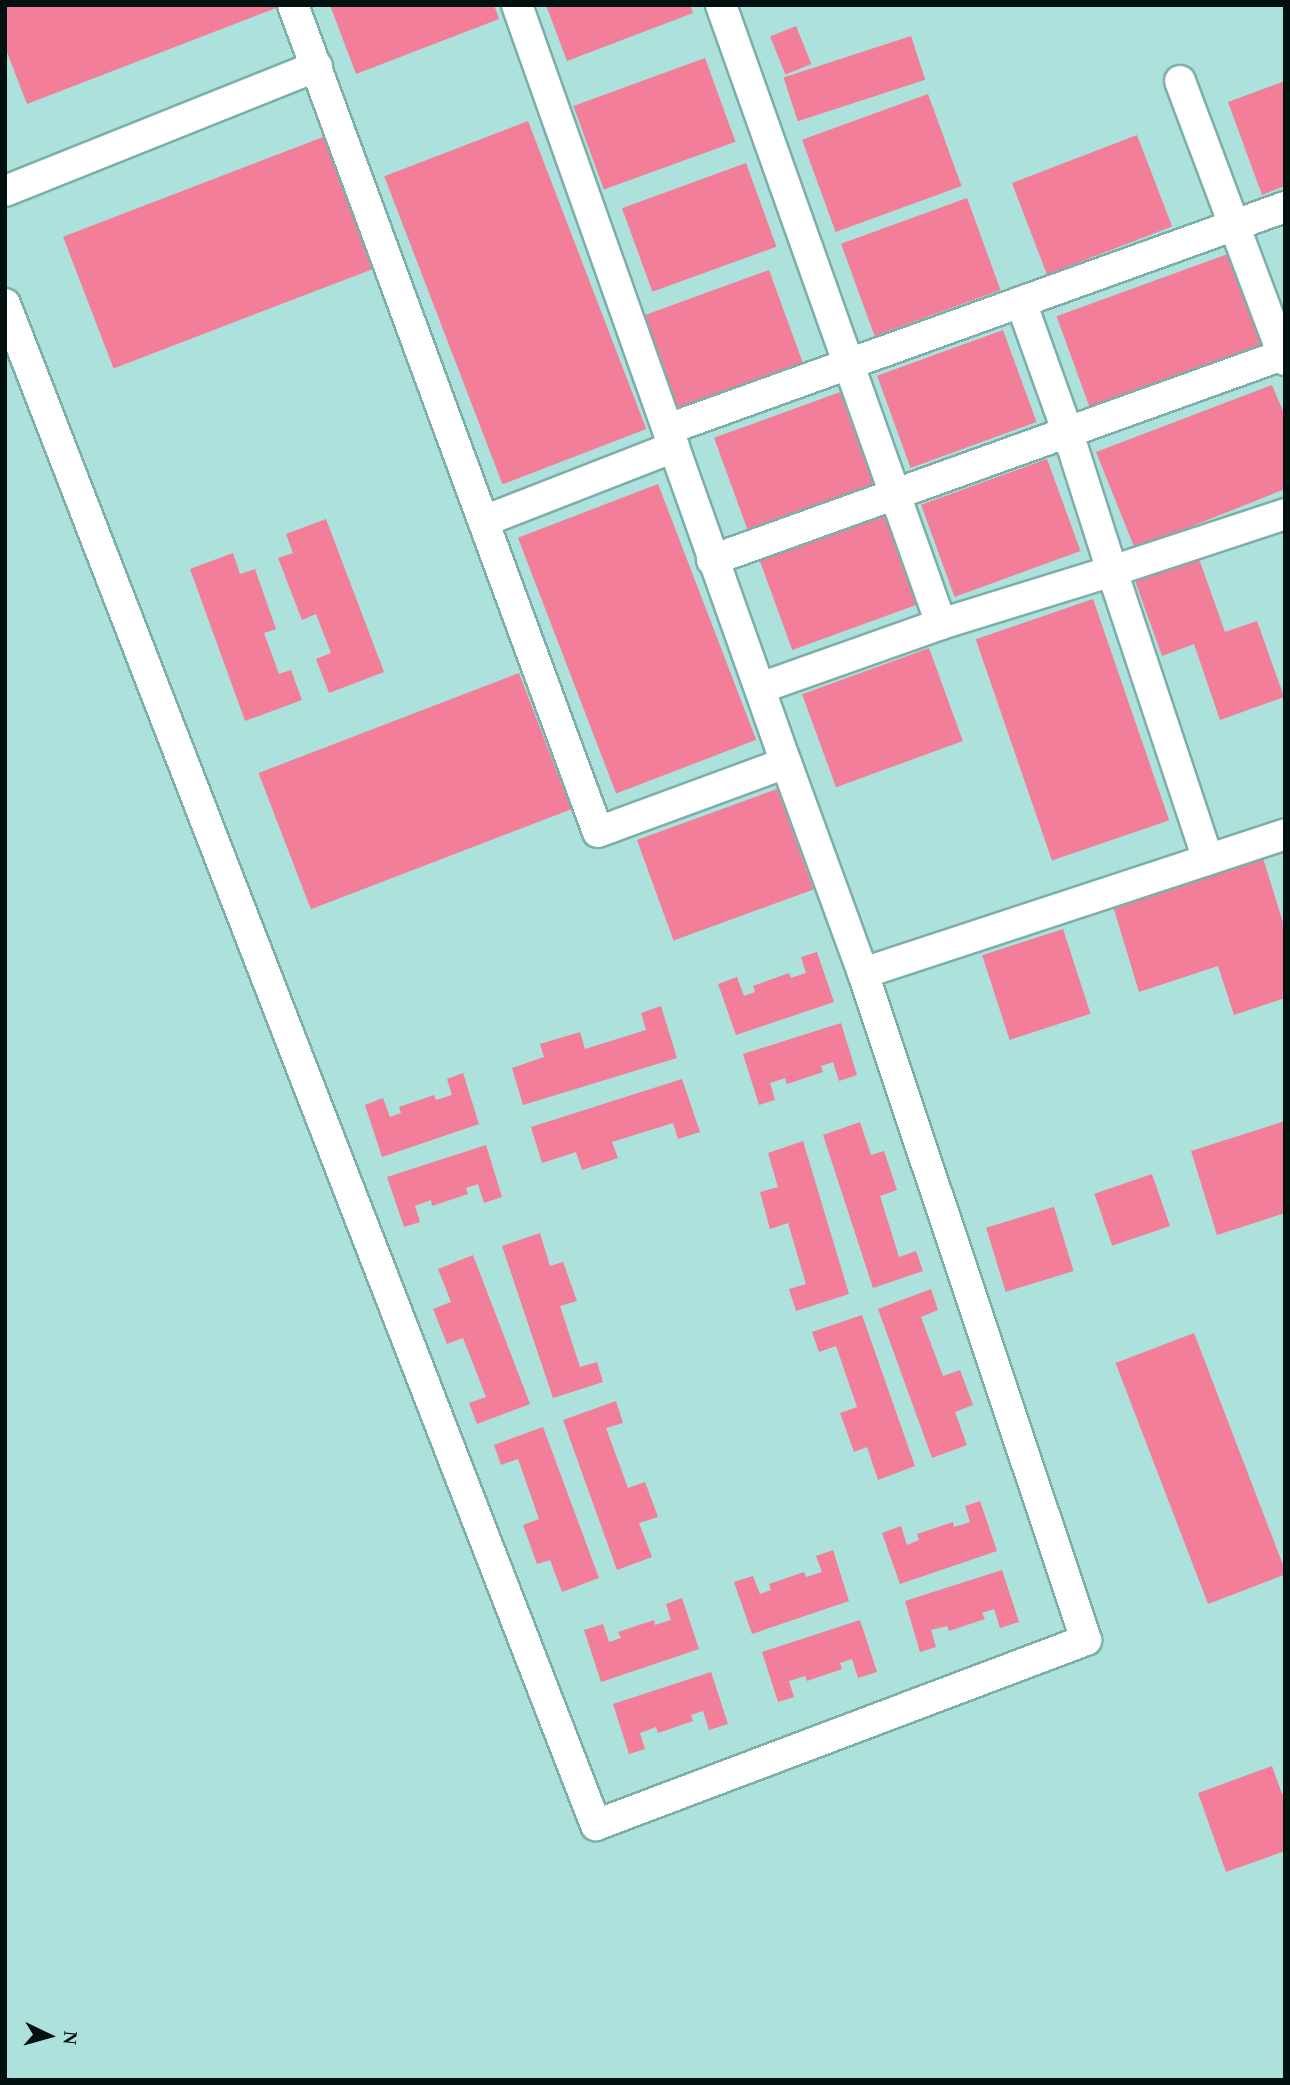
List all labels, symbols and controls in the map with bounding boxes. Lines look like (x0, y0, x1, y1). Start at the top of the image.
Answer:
north arrow (14, 2001, 84, 2071)
text: N (59, 2030, 81, 2046)

